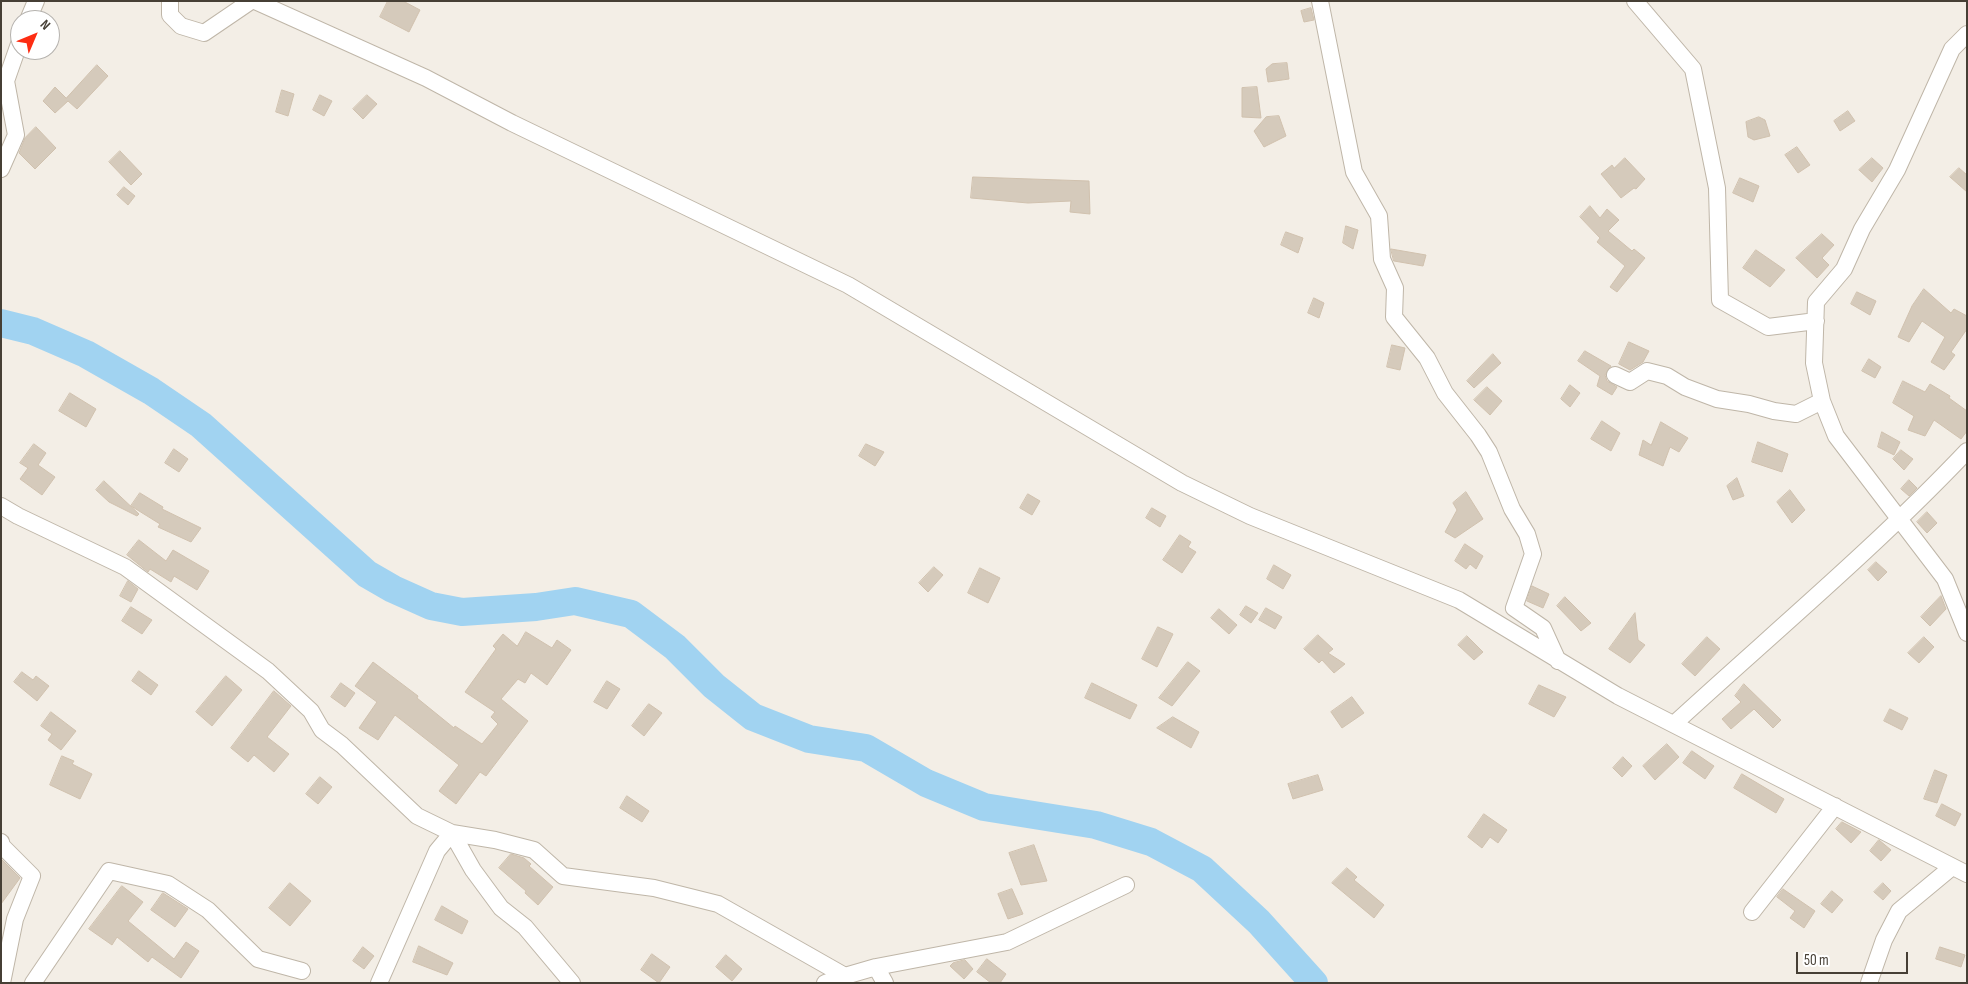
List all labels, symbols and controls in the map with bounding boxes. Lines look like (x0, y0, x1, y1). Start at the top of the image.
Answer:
north arrow (10, 10, 60, 60)
text: N (37, 16, 54, 33)
scale bar (1798, 942, 1910, 974)
text: 50 m (1804, 951, 1829, 970)

